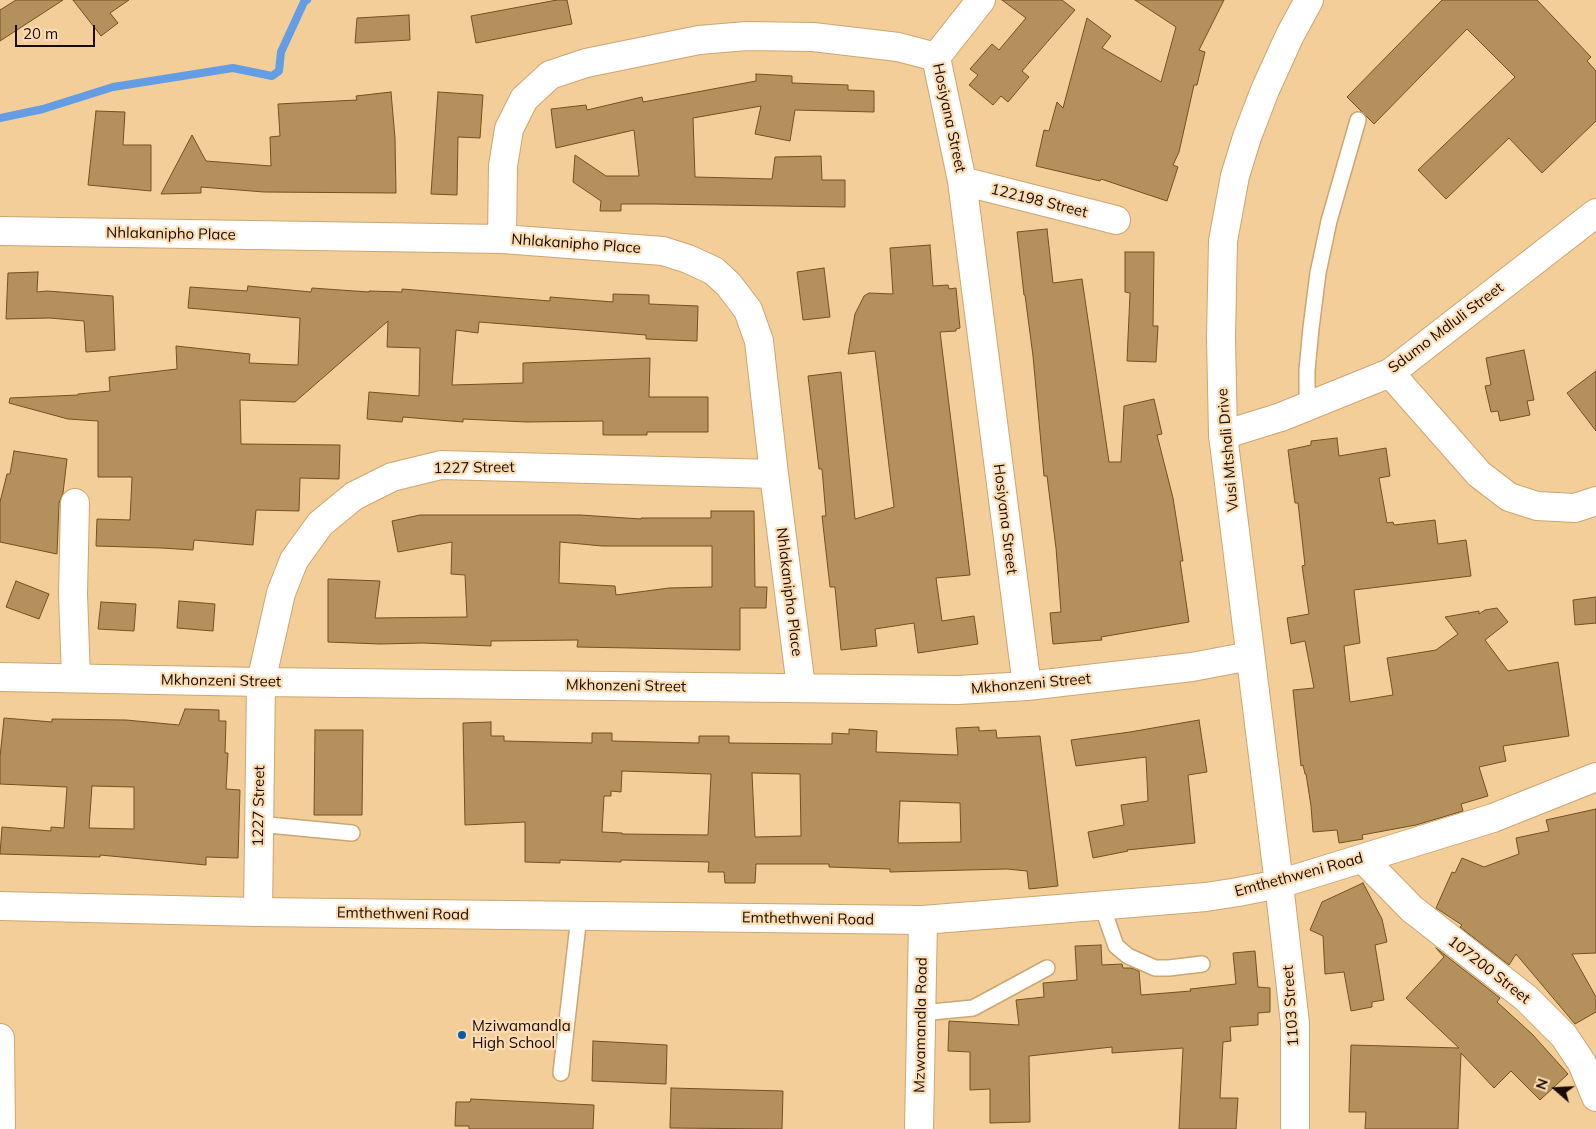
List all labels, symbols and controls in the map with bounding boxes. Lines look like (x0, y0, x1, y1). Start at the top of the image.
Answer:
scale bar (18, 15, 98, 47)
text: 20 m (23, 24, 58, 43)
street label: Hosiyana Street (929, 62, 969, 174)
street label: 122198 Street (989, 180, 1089, 222)
street label: Nhlakanipho Place (106, 224, 236, 244)
street label: Nhlakanipho Place (511, 231, 641, 257)
street label: Sdumo Mdluli Street (1385, 279, 1507, 377)
street label: Vusi Mtshali Drive (1214, 387, 1242, 513)
street label: 1227 Street (433, 458, 515, 478)
street label: Hosiyana Street (989, 463, 1021, 575)
street label: Nhlakanipho Place (772, 527, 806, 657)
street label: Mkhonzeni Street (970, 670, 1092, 698)
street label: Mkhonzeni Street (161, 671, 281, 691)
street label: Mkhonzeni Street (566, 676, 686, 696)
street label: 1227 Street (249, 765, 269, 847)
street label: Emthethweni Road (1233, 849, 1365, 901)
street label: Emthethweni Road (337, 904, 469, 924)
street label: Emthethweni Road (742, 909, 874, 929)
street label: 107200 Street (1444, 932, 1534, 1008)
street label: Mzwamandla Road (911, 957, 931, 1093)
street label: 1103 Street (1279, 965, 1303, 1047)
place label: Mziwamandla High School (472, 1017, 571, 1052)
marker: Mziwamandla High School (456, 1029, 468, 1041)
north arrow (1531, 1064, 1581, 1114)
text: N (1532, 1076, 1552, 1092)

